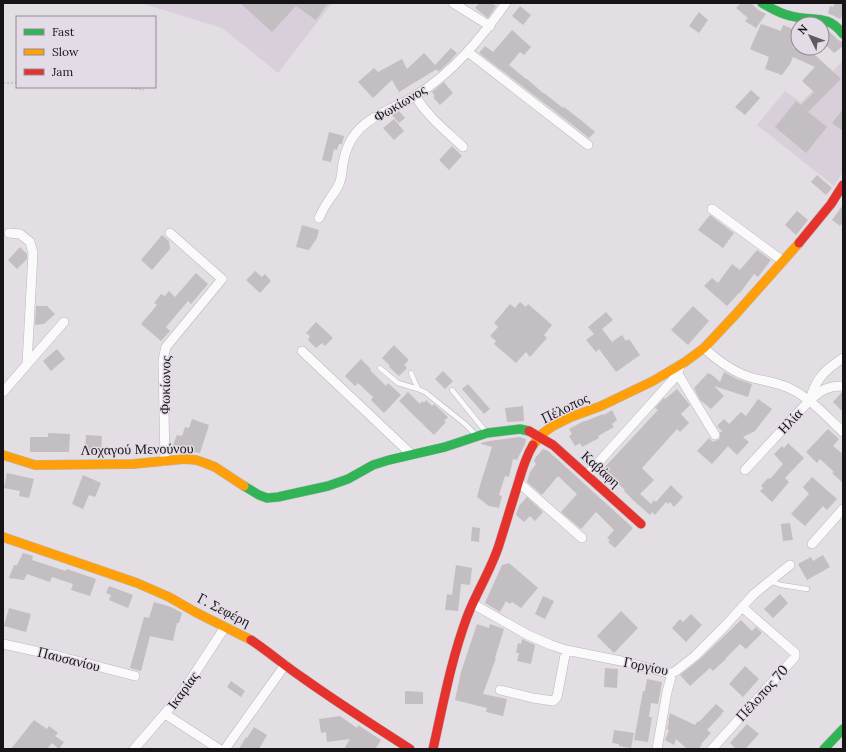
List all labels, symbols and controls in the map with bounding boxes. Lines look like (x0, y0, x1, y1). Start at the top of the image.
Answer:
legend (16, 16, 156, 88)
north arrow (790, 16, 830, 56)
text: N (795, 21, 811, 37)
text: Fast (52, 24, 75, 39)
text: Slow (52, 44, 79, 59)
text: Jam (51, 64, 73, 79)
street label: Φωκίωνος (370, 80, 430, 126)
street label: Φωκίωνος (155, 355, 175, 414)
street label: Πέλοπος (538, 389, 592, 427)
street label: Ηλία (774, 404, 807, 437)
street label: Λοχαγού Μενούνου (80, 439, 194, 459)
street label: Καβάφη (578, 447, 624, 491)
street label: Γ. Σεφέρη (194, 589, 254, 631)
street label: Παυσανίου (36, 643, 102, 675)
street label: Γοργίου (622, 653, 670, 679)
street label: Πέλοπος 70 (732, 661, 792, 725)
street label: Ικαρίας (163, 667, 203, 713)

